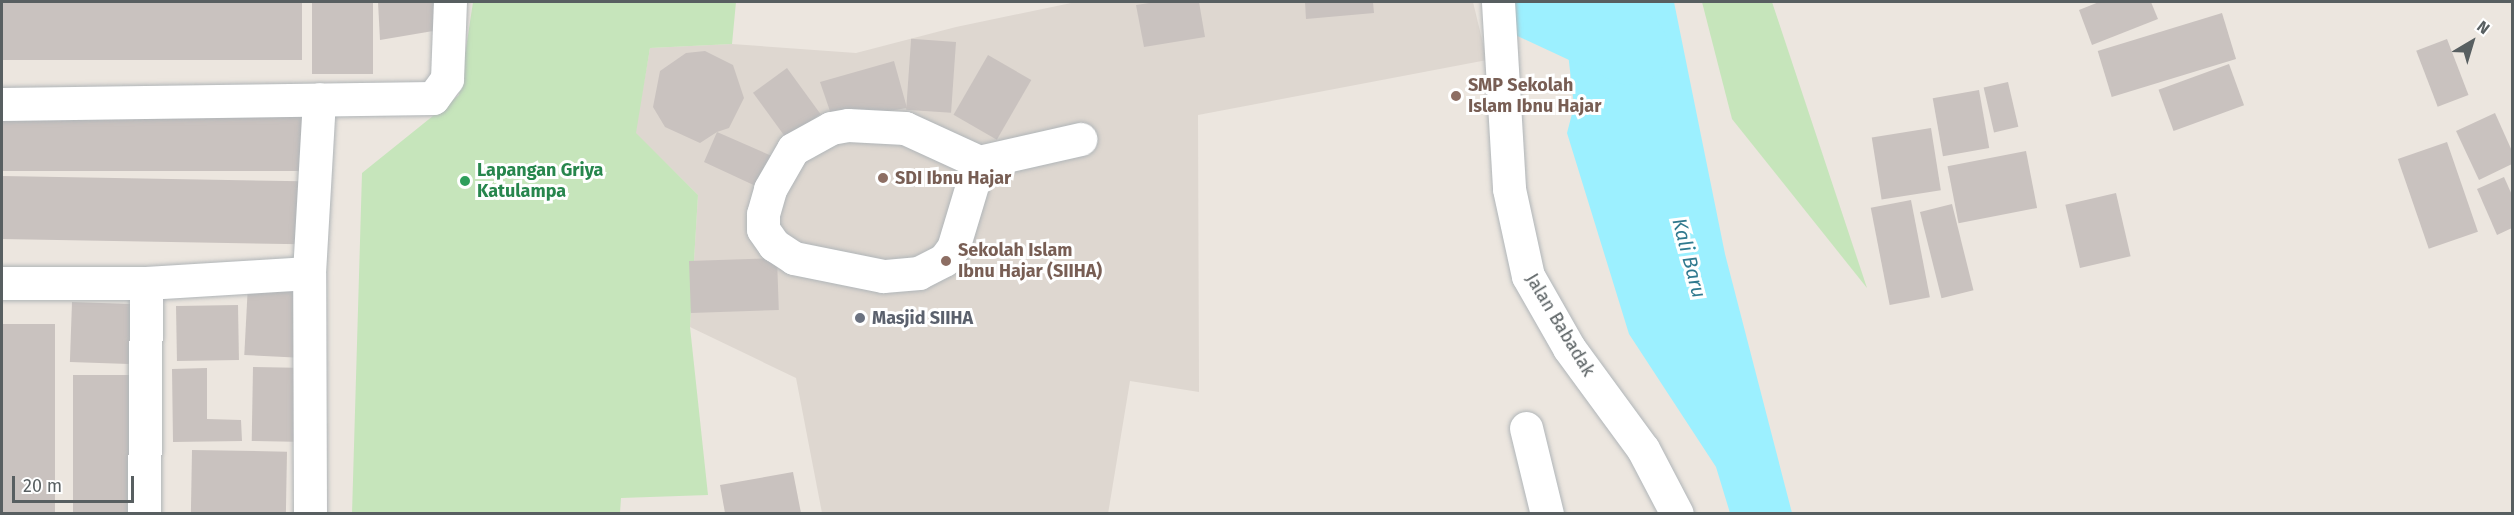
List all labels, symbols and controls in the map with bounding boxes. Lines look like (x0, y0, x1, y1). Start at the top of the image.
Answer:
north arrow (2442, 12, 2502, 72)
text: N (2473, 17, 2493, 38)
place label: SMP Sekolah Islam Ibnu Hajar (1468, 75, 1601, 118)
marker: SMP Sekolah Islam Ibnu Hajar (1449, 89, 1463, 103)
place label: Lapangan Griya Katulampa (477, 160, 603, 202)
place label: SDI Ibnu Hajar (895, 167, 1011, 189)
marker: SDI Ibnu Hajar (876, 171, 890, 185)
marker: Lapangan Griya Katulampa (458, 174, 472, 188)
water label: Kali Baru (1667, 215, 1711, 301)
place label: Sekolah Islam Ibnu Hajar (SIIHA) (958, 240, 1102, 282)
marker: Sekolah Islam Ibnu Hajar (SIIHA) (939, 254, 953, 268)
street label: Jalan Babadak (1521, 270, 1599, 380)
place label: Masjid SIIHA (872, 307, 973, 329)
marker: Masjid SIIHA (853, 311, 867, 325)
scale bar (15, 464, 136, 502)
text: 20 m (23, 475, 62, 497)

